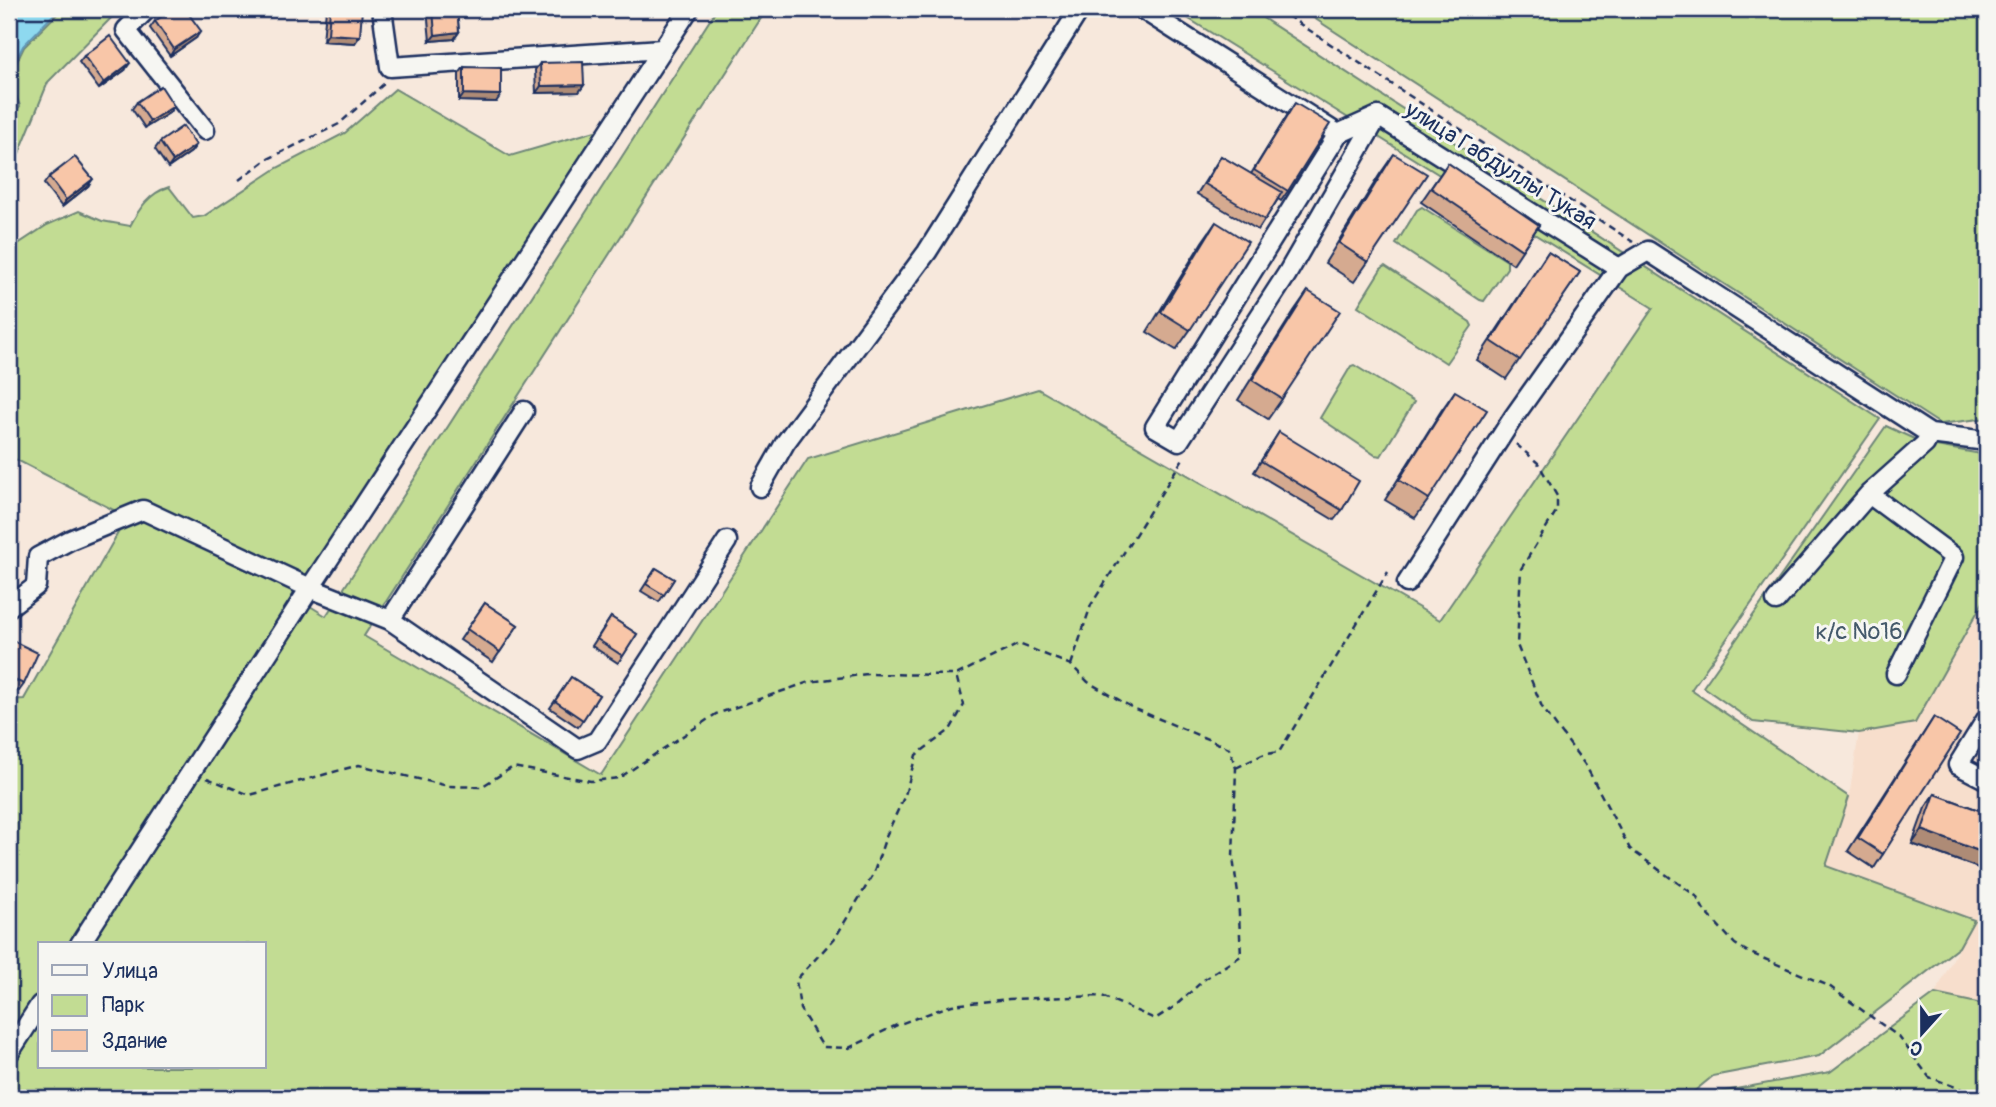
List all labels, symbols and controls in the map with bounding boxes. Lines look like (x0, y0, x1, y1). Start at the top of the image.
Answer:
street label: улица Габдуллы Тукая (1399, 94, 1602, 236)
park label: к/с №16 (1815, 617, 1903, 646)
legend (38, 942, 266, 1068)
text: Улица (102, 958, 158, 985)
text: Парк (102, 992, 145, 1019)
north arrow (1888, 998, 1958, 1068)
text: Здание (102, 1028, 168, 1055)
text: С (1906, 1035, 1926, 1061)

